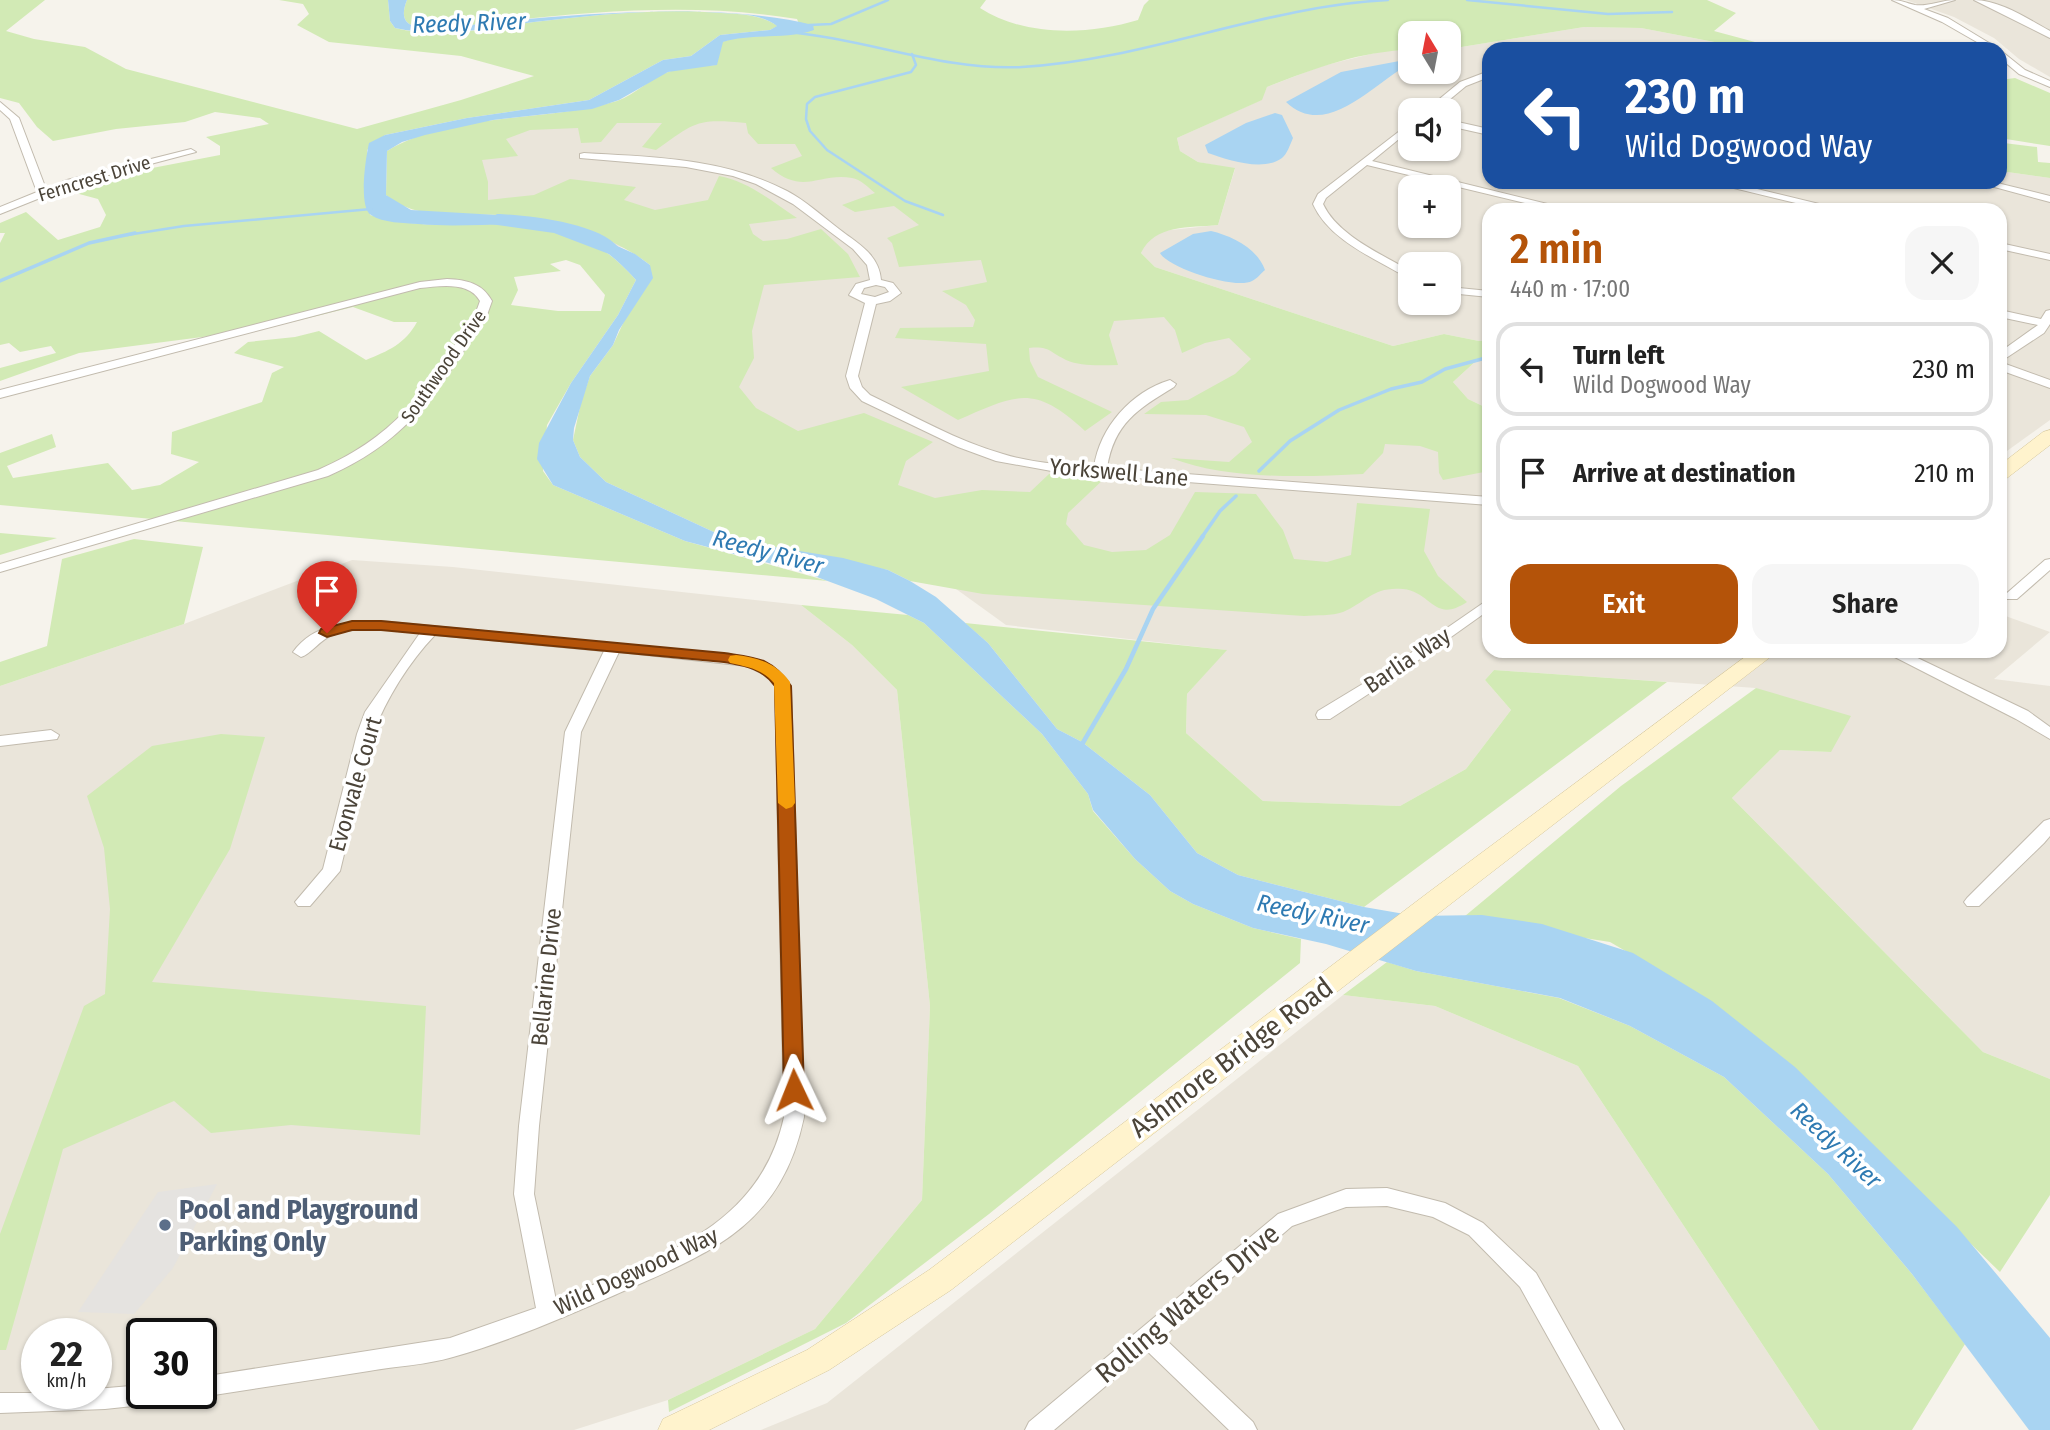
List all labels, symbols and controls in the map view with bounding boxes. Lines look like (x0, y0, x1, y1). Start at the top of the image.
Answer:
water label: Reedy River (412, 7, 527, 39)
north arrow (1398, 21, 1461, 84)
map controls (1398, 21, 1461, 315)
text: 230 m (1625, 67, 1745, 126)
icon: left (1510, 70, 1601, 161)
button: sound (1398, 98, 1461, 161)
text: Wild Dogwood Way (1625, 127, 1872, 165)
street label: Ferncrest Drive (35, 150, 153, 206)
button: + (1398, 175, 1461, 238)
text: 2 min (1510, 224, 1603, 274)
button: close (1905, 226, 1979, 300)
button: − (1398, 252, 1461, 315)
text: 440 m · 17:00 (1510, 275, 1630, 303)
street label: Southwood Drive (396, 305, 491, 427)
text: Turn left (1573, 340, 1665, 371)
icon: left (1514, 350, 1552, 388)
text: 230 m (1912, 354, 1975, 385)
text: Wild Dogwood Way (1573, 371, 1751, 399)
street label: Yorkswell Lane (1048, 452, 1190, 492)
icon: arrive (1514, 454, 1552, 492)
text: Arrive at destination (1573, 458, 1796, 489)
text: 210 m (1914, 458, 1975, 489)
water label: Reedy River (710, 524, 827, 580)
pin (297, 561, 357, 633)
button: Exit (1510, 564, 1738, 644)
button: Share (1752, 564, 1979, 644)
icon: arrive (308, 572, 346, 610)
street label: Barlia Way (1358, 621, 1456, 699)
street label: Evonvale Court (322, 713, 388, 855)
water label: Reedy River (1255, 889, 1372, 940)
street label: Bellarine Drive (525, 907, 567, 1047)
street label: Ashmore Bridge Road (1123, 970, 1339, 1144)
position arrow (757, 1053, 831, 1127)
water label: Reedy River (1785, 1096, 1888, 1194)
place label: Pool and Playground Parking Only (179, 1193, 418, 1258)
marker: Pool and Playground Parking Only (157, 1217, 173, 1233)
street label: Rolling Waters Drive (1089, 1217, 1286, 1390)
street label: Wild Dogwood Way (550, 1220, 723, 1321)
speed limit sign: 30 (126, 1318, 217, 1409)
text: 22 (50, 1333, 83, 1375)
text: km/h (46, 1370, 87, 1392)

